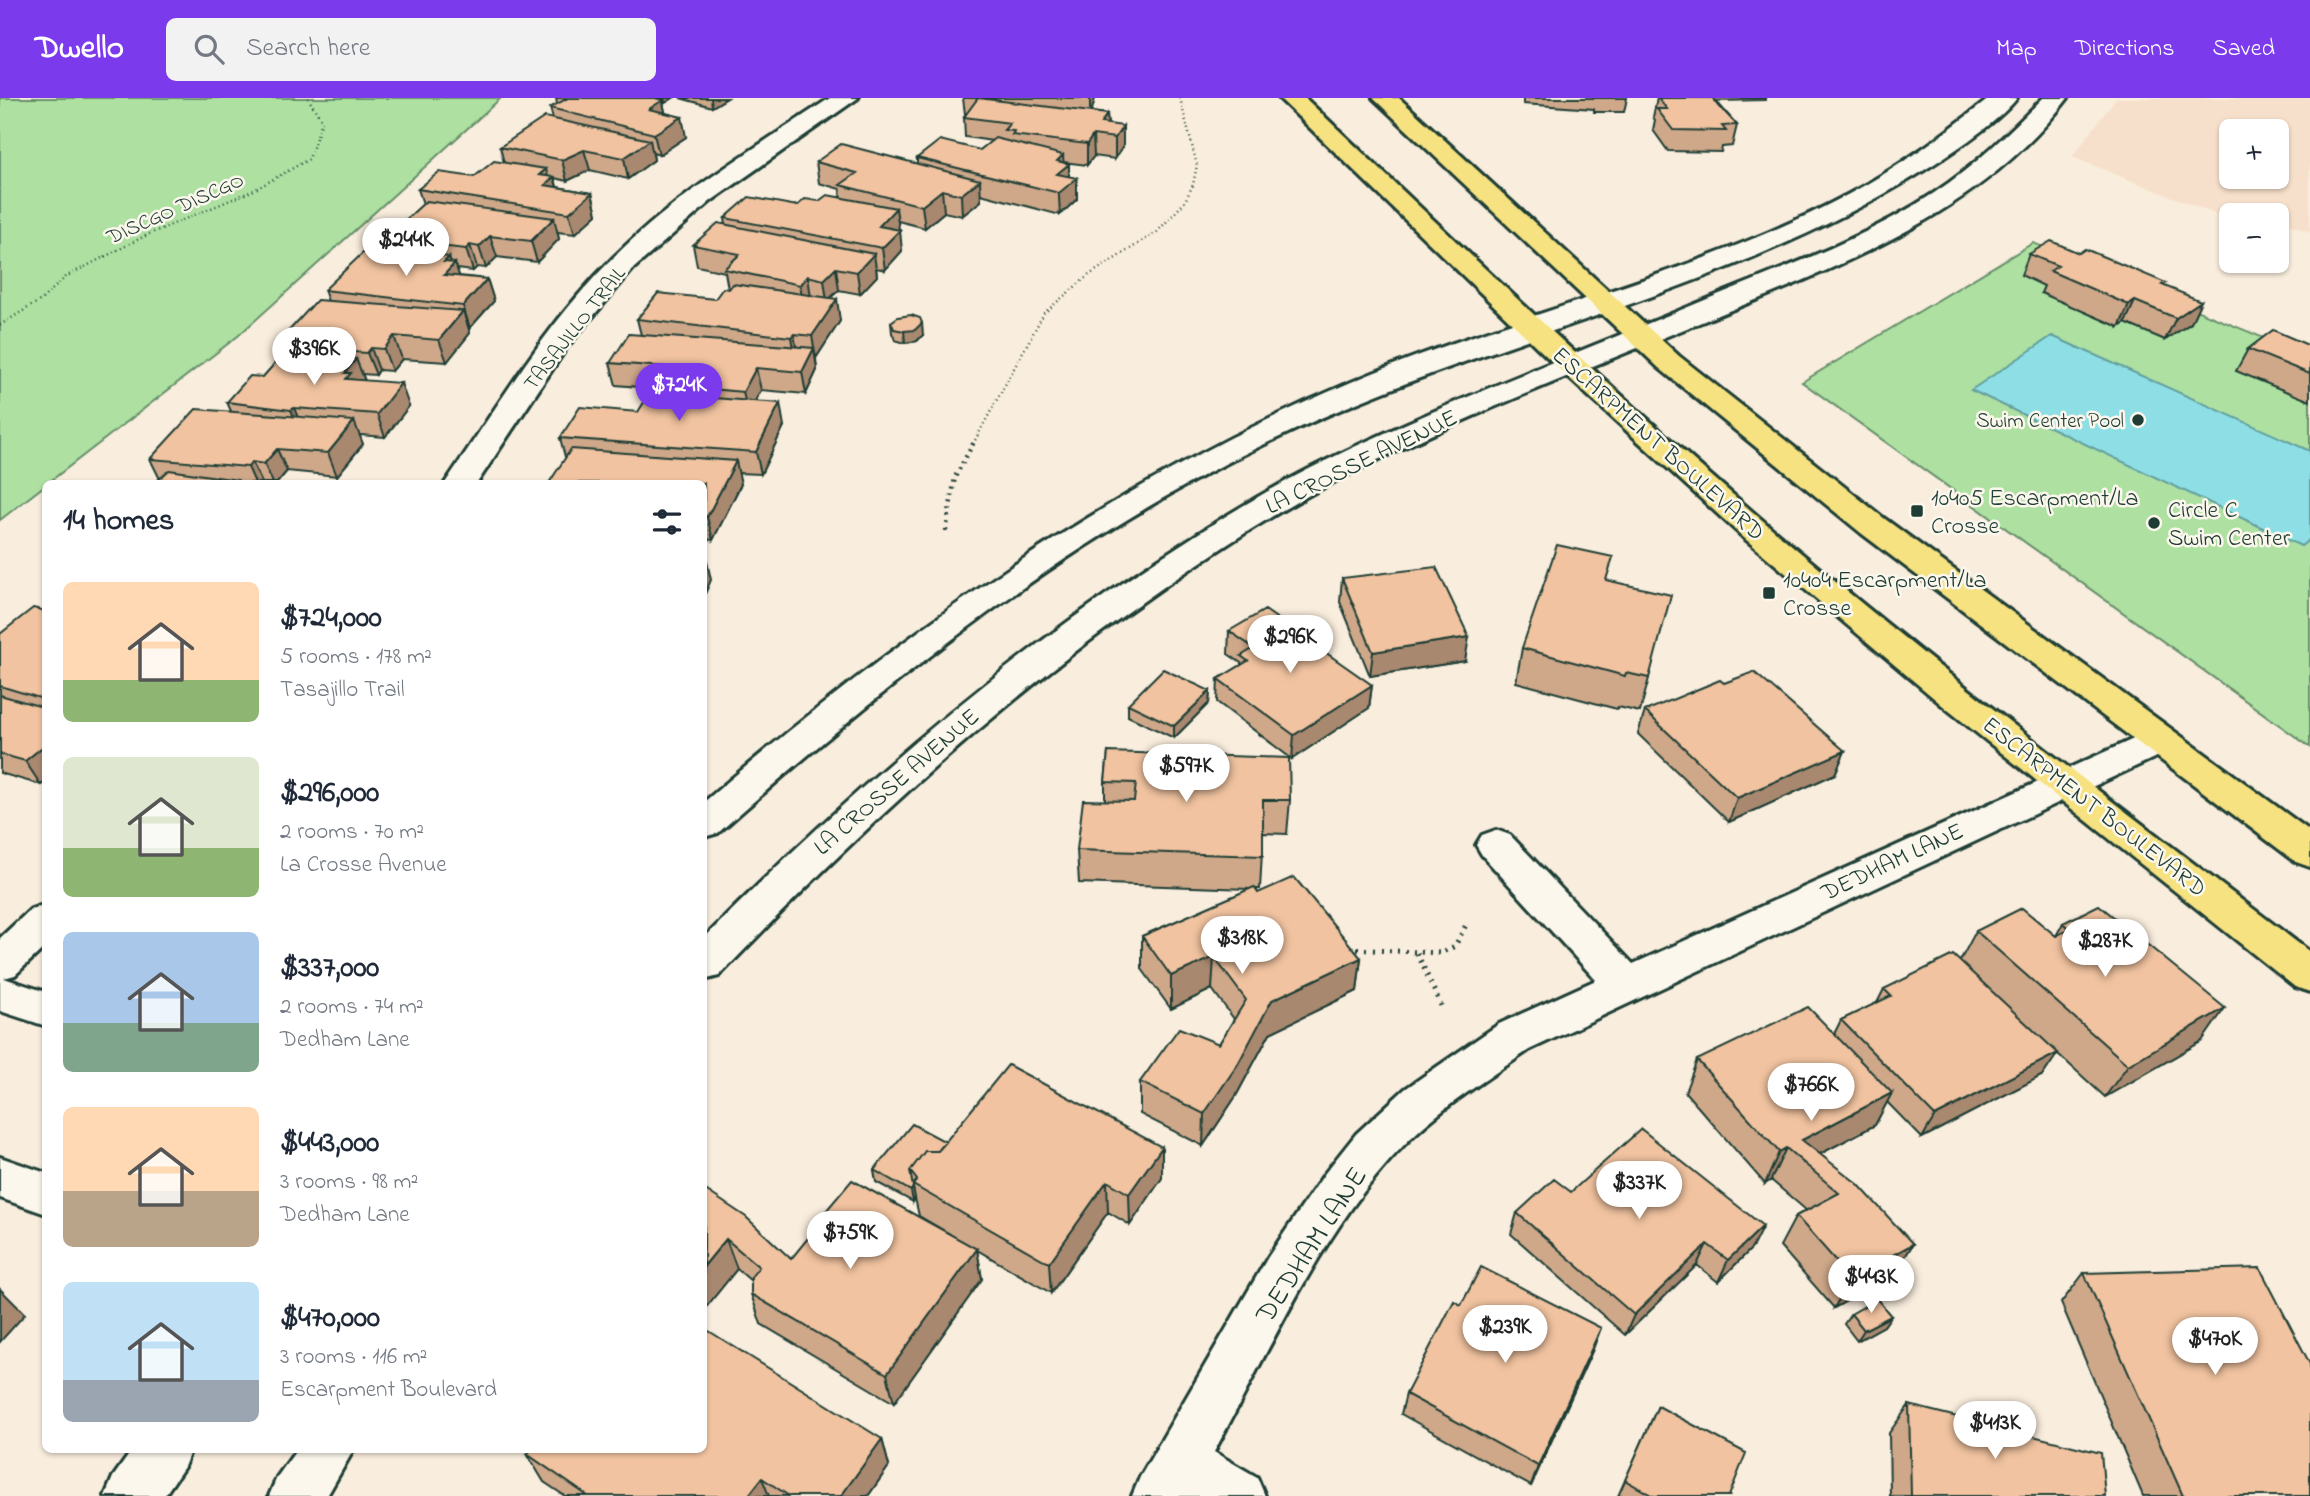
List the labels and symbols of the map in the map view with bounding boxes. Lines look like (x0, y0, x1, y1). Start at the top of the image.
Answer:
street label: DISCGO DISCGO (101, 166, 249, 254)
pin: $244K (357, 218, 455, 278)
street label: TASAJILLO TRAIL (517, 261, 634, 398)
pin: $396K (265, 328, 363, 387)
street label: ESCARPMENT BOULEVARD (1543, 339, 1772, 550)
pin: $724K (630, 364, 728, 423)
street label: LA CROSSE AVENUE (1260, 401, 1464, 525)
place label: Swim Center Pool (1976, 407, 2124, 437)
marker: Swim Center Pool (2130, 412, 2146, 428)
place label: 10405 Escarpment/La Crosse (1931, 482, 2138, 545)
place label: Circle C Swim Center (2168, 494, 2291, 557)
marker: 10405 Escarpment/La Crosse (1909, 503, 1925, 519)
marker: Circle C Swim Center (2146, 515, 2162, 531)
place label: 10404 Escarpment/La Crosse (1783, 564, 1987, 627)
marker: 10404 Escarpment/La Crosse (1761, 585, 1777, 601)
pin: $296K (1241, 616, 1339, 675)
street label: LA CROSSE AVENUE (807, 701, 988, 865)
street label: ESCARPMENT BOULEVARD (1974, 709, 2213, 907)
pin: $597K (1137, 744, 1235, 804)
street label: DEDHAM LANE (1815, 815, 1970, 912)
pin: $318K (1193, 916, 1291, 976)
pin: $287K (2056, 920, 2154, 979)
pin: $766K (1762, 1063, 1860, 1123)
street label: DEDHAM LANE (1246, 1160, 1379, 1333)
pin: $337K (1590, 1162, 1688, 1221)
pin: $759K (801, 1212, 899, 1271)
pin: $443K (1822, 1256, 1920, 1315)
pin: $239K (1456, 1306, 1554, 1365)
pin: $470K (2166, 1318, 2264, 1377)
pin: $413K (1946, 1402, 2044, 1461)

